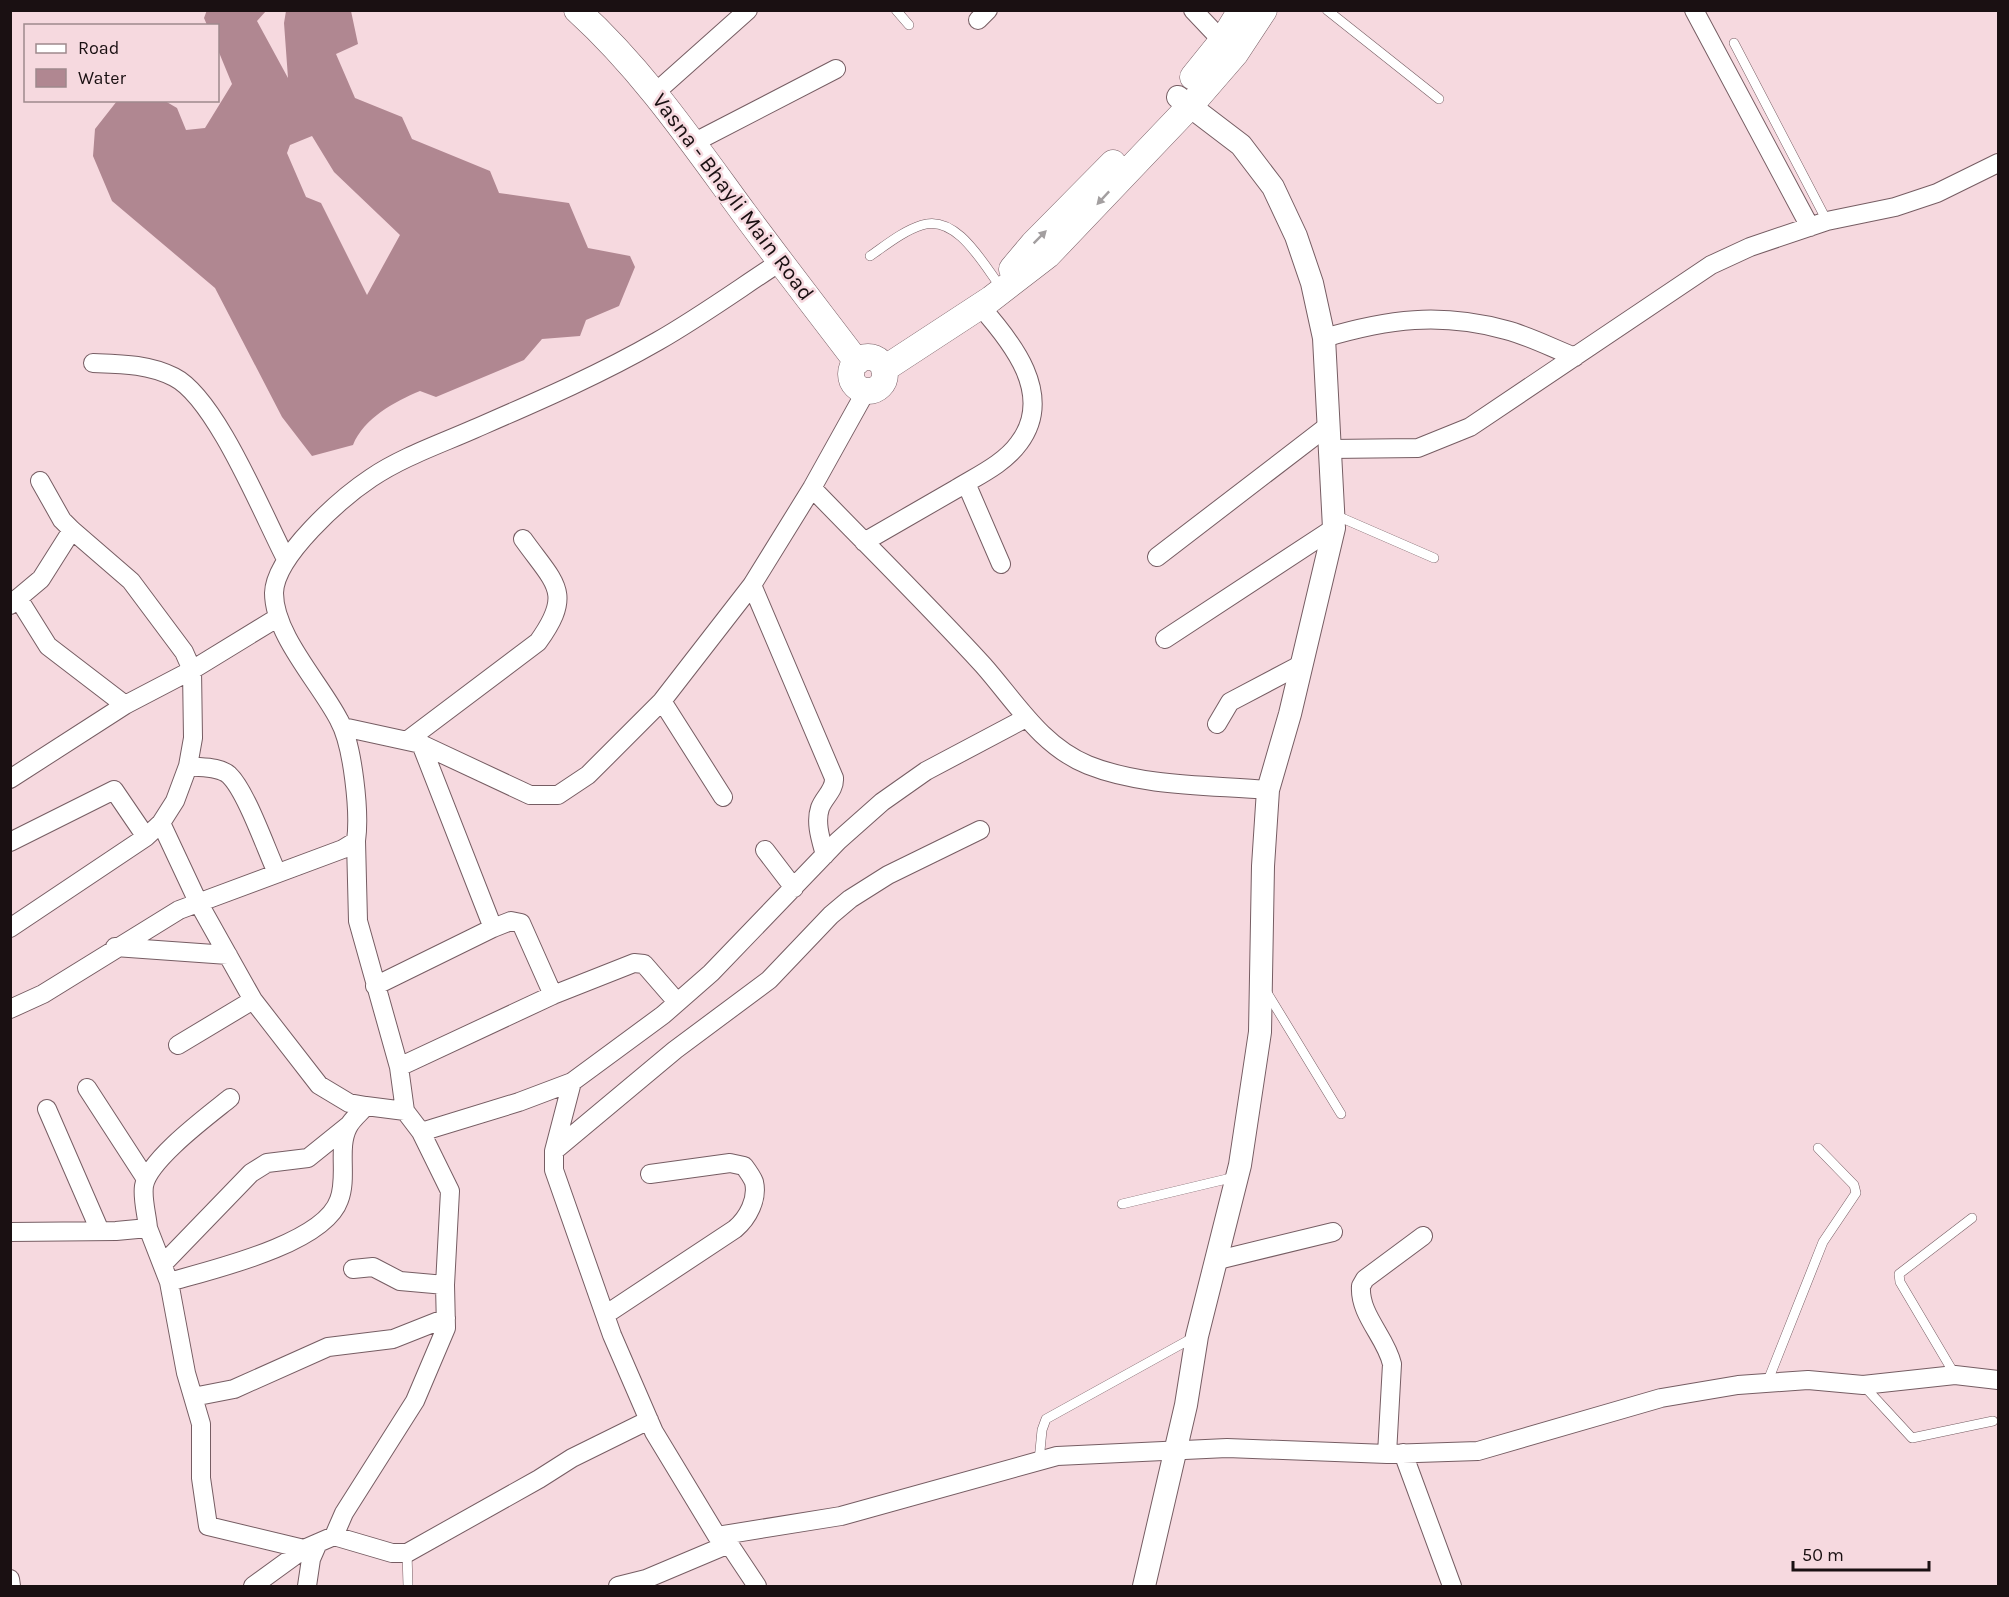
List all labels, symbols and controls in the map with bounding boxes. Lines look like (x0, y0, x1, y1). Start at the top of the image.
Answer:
legend (24, 24, 219, 102)
text: Road (78, 37, 119, 59)
text: Water (78, 67, 126, 89)
street label: Vasna - Bhayli Main Road (647, 88, 819, 306)
one-way arrow (1097, 191, 1111, 205)
one-way arrow (1033, 230, 1047, 244)
scale bar (1793, 1534, 1930, 1572)
text: 50 m (1802, 1544, 1844, 1566)

